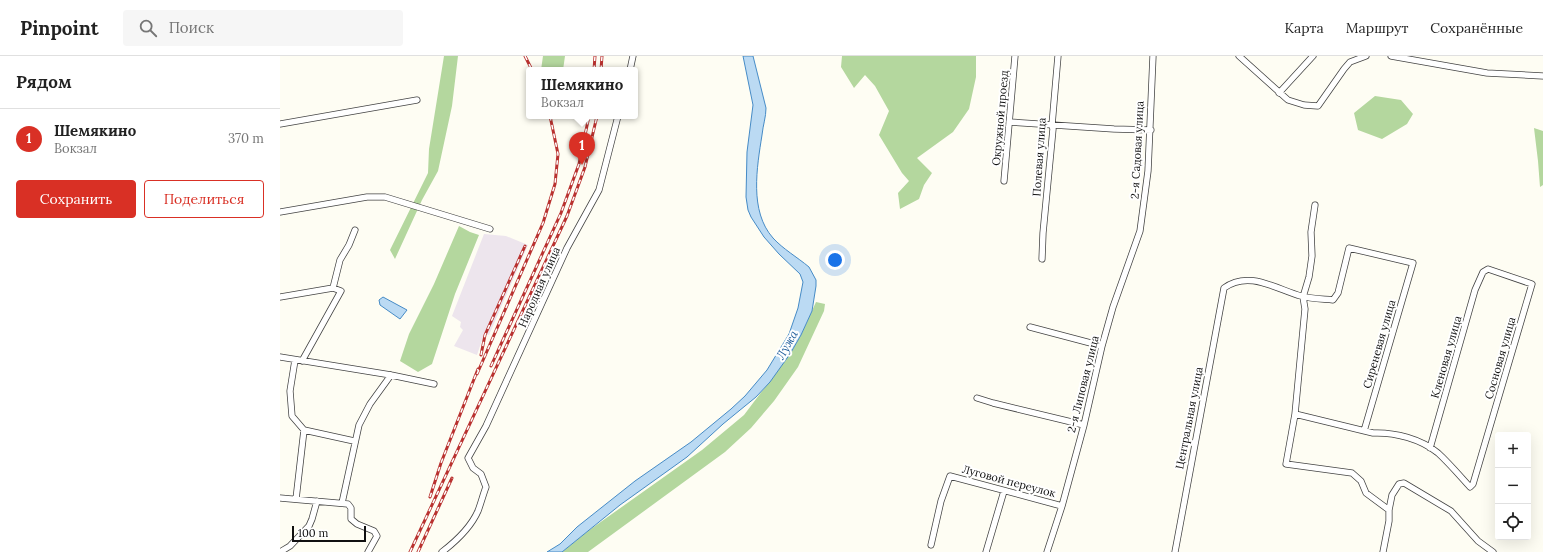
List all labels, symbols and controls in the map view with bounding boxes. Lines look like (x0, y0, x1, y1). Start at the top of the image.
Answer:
search box (123, 10, 403, 46)
text: Pinpoint (20, 16, 99, 40)
icon: search (137, 17, 159, 39)
text: Поиск (169, 18, 214, 37)
text: Карта (1284, 19, 1324, 37)
text: Маршрут (1346, 19, 1408, 37)
text: Сохранённые (1430, 19, 1523, 37)
popup (526, 67, 638, 119)
street label: Окружной проезд (989, 69, 1011, 166)
text: Рядом (16, 71, 72, 93)
text: Шемякино (541, 75, 623, 94)
text: Вокзал (541, 94, 584, 111)
street label: 2-я Садовая улица (1127, 100, 1147, 199)
street label: Полевая улица (1029, 117, 1049, 197)
text: Шемякино (54, 121, 136, 140)
text: 1 (26, 130, 32, 147)
text: 370 m (228, 130, 264, 147)
pin: 1 (569, 132, 595, 165)
text: Вокзал (54, 140, 97, 157)
button: Сохранить (16, 180, 136, 218)
button: Поделиться (144, 180, 264, 218)
street label: Народная улица (515, 244, 563, 329)
your location (825, 250, 845, 270)
street label: Сиреневая улица (1360, 298, 1398, 390)
street label: Кленовая улица (1428, 314, 1465, 400)
street label: Сосновая улица (1482, 315, 1519, 401)
water label: Лужа (772, 327, 801, 362)
street label: 2-я Липовая улица (1064, 334, 1102, 434)
street label: Центральная улица (1172, 365, 1206, 470)
map controls (1495, 432, 1531, 540)
button: + (1495, 432, 1531, 468)
street label: Луговой переулок (961, 462, 1057, 500)
button: − (1495, 468, 1531, 504)
button: locate (1495, 504, 1531, 540)
scale bar (292, 524, 366, 543)
text: 100 m (298, 526, 328, 540)

